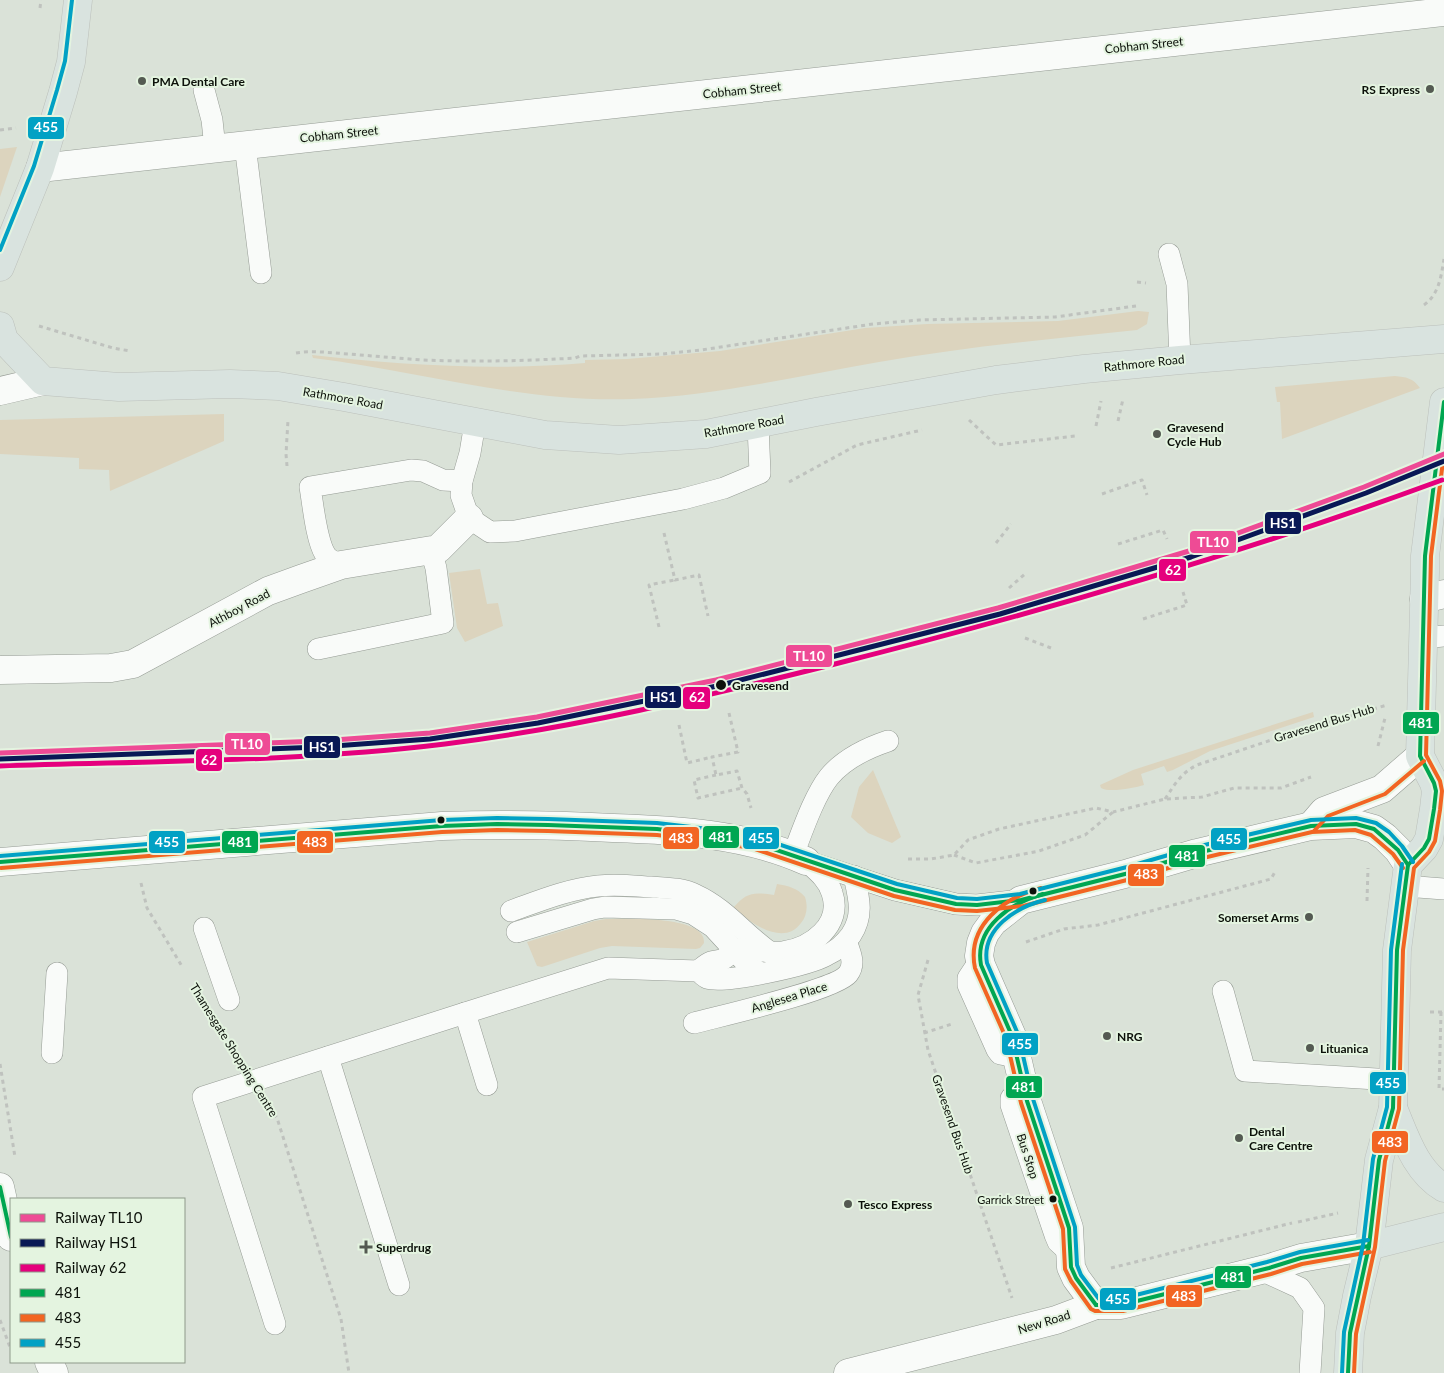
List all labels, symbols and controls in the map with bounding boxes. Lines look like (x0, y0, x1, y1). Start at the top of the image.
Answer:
street label: Cobham Street (1104, 33, 1185, 57)
place label: PMA Dental Care (152, 74, 246, 89)
marker: PMA Dental Care (136, 75, 148, 87)
street label: Cobham Street (702, 78, 783, 102)
place label: RS Express (1362, 82, 1420, 97)
marker: RS Express (1424, 83, 1436, 95)
line badge: 455 (27, 116, 65, 140)
text: 455 (34, 118, 58, 135)
street label: Cobham Street (299, 122, 380, 146)
street label: Rathmore Road (1103, 351, 1185, 375)
street label: Rathmore Road (302, 384, 384, 412)
street label: Rathmore Road (703, 412, 785, 440)
place label: Gravesend Cycle Hub (1167, 420, 1224, 449)
marker: Gravesend Cycle Hub (1151, 428, 1163, 440)
line badge: HS1 (1264, 511, 1302, 535)
text: HS1 (1270, 514, 1296, 531)
line badge: TL10 (1189, 530, 1237, 554)
text: TL10 (1197, 533, 1229, 550)
line badge: 62 (1158, 558, 1187, 582)
text: 62 (1165, 561, 1181, 578)
street label: Athboy Road (206, 585, 272, 631)
line badge: TL10 (785, 644, 833, 668)
text: TL10 (793, 647, 825, 664)
marker: Gravesend (714, 678, 728, 692)
place label: Gravesend (732, 678, 789, 693)
line badge: HS1 (644, 685, 682, 709)
line badge: 62 (682, 686, 711, 710)
text: HS1 (650, 688, 676, 705)
text: 62 (689, 688, 705, 705)
street label: Gravesend Bus Hub (1272, 701, 1376, 745)
line badge: 481 (1402, 711, 1440, 735)
text: 481 (1409, 714, 1433, 731)
line badge: TL10 (224, 732, 271, 756)
text: TL10 (231, 735, 263, 752)
line badge: HS1 (303, 735, 341, 759)
text: HS1 (309, 738, 335, 755)
line badge: 62 (195, 748, 223, 772)
text: 62 (201, 751, 217, 768)
unlabelled marker (436, 815, 446, 825)
line badge: 481 (702, 825, 740, 849)
line badge: 483 (662, 826, 700, 850)
line badge: 455 (742, 826, 780, 850)
line badge: 455 (1210, 827, 1248, 851)
text: 481 (709, 828, 733, 845)
text: 483 (669, 829, 693, 846)
text: 455 (749, 829, 773, 846)
line badge: 455 (148, 830, 186, 854)
line badge: 481 (221, 830, 259, 854)
line badge: 483 (296, 830, 334, 854)
text: 455 (1217, 830, 1241, 847)
text: 455 (155, 833, 179, 850)
text: 481 (228, 833, 252, 850)
text: 483 (303, 833, 327, 850)
line badge: 481 (1168, 844, 1206, 868)
text: 481 (1175, 847, 1199, 864)
line badge: 483 (1127, 863, 1165, 887)
text: 483 (1134, 865, 1158, 882)
unlabelled marker (1028, 886, 1038, 896)
place label: Somerset Arms (1218, 910, 1299, 925)
marker: Somerset Arms (1303, 911, 1315, 923)
street label: Anglesea Place (749, 978, 829, 1016)
street label: Thamesgate Shopping Centre (187, 980, 281, 1120)
place label: NRG (1117, 1029, 1143, 1044)
marker: NRG (1101, 1030, 1113, 1042)
line badge: 455 (1001, 1032, 1039, 1056)
text: 455 (1008, 1035, 1032, 1052)
place label: Lituanica (1320, 1041, 1368, 1056)
marker: Lituanica (1304, 1042, 1316, 1054)
line badge: 455 (1369, 1071, 1407, 1095)
street label: Gravesend Bus Hub (929, 1072, 977, 1176)
text: 455 (1376, 1074, 1400, 1091)
line badge: 481 (1005, 1075, 1043, 1099)
text: 481 (1012, 1078, 1036, 1095)
place label: Dental Care Centre (1249, 1124, 1313, 1153)
line badge: 483 (1371, 1130, 1409, 1154)
street label: Bus Stop (1014, 1132, 1042, 1181)
marker: Dental Care Centre (1233, 1132, 1245, 1144)
text: 483 (1378, 1133, 1402, 1150)
place label: Garrick Street (977, 1193, 1044, 1206)
marker: Garrick Street (1048, 1194, 1058, 1204)
place label: Tesco Express (858, 1197, 932, 1212)
legend (10, 1198, 185, 1363)
marker: Tesco Express (842, 1198, 854, 1210)
text: Railway TL10 (55, 1208, 143, 1226)
text: Railway HS1 (55, 1233, 137, 1251)
place label: Superdrug (376, 1240, 432, 1255)
marker: Superdrug (360, 1241, 372, 1253)
text: Railway 62 (55, 1258, 126, 1276)
line badge: 481 (1214, 1265, 1252, 1289)
text: 481 (1221, 1268, 1245, 1285)
text: 481 (55, 1283, 81, 1301)
line badge: 483 (1165, 1284, 1203, 1308)
line badge: 455 (1099, 1287, 1137, 1311)
text: 483 (1172, 1287, 1196, 1304)
text: 455 (1106, 1290, 1130, 1307)
street label: New Road (1016, 1307, 1072, 1337)
text: 483 (55, 1308, 81, 1326)
text: 455 (55, 1333, 81, 1351)

